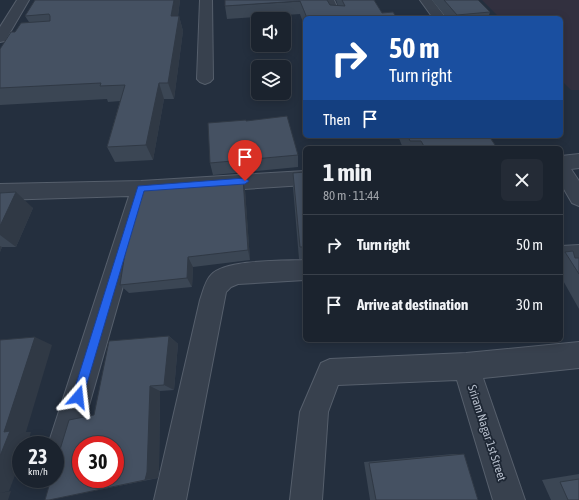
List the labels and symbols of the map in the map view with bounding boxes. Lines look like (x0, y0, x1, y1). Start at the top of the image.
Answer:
pin (228, 140, 262, 181)
position arrow (57, 376, 99, 418)
street label: Sriram Nagar 1st Street (465, 383, 509, 483)
speed limit sign: 30 (72, 436, 124, 488)

